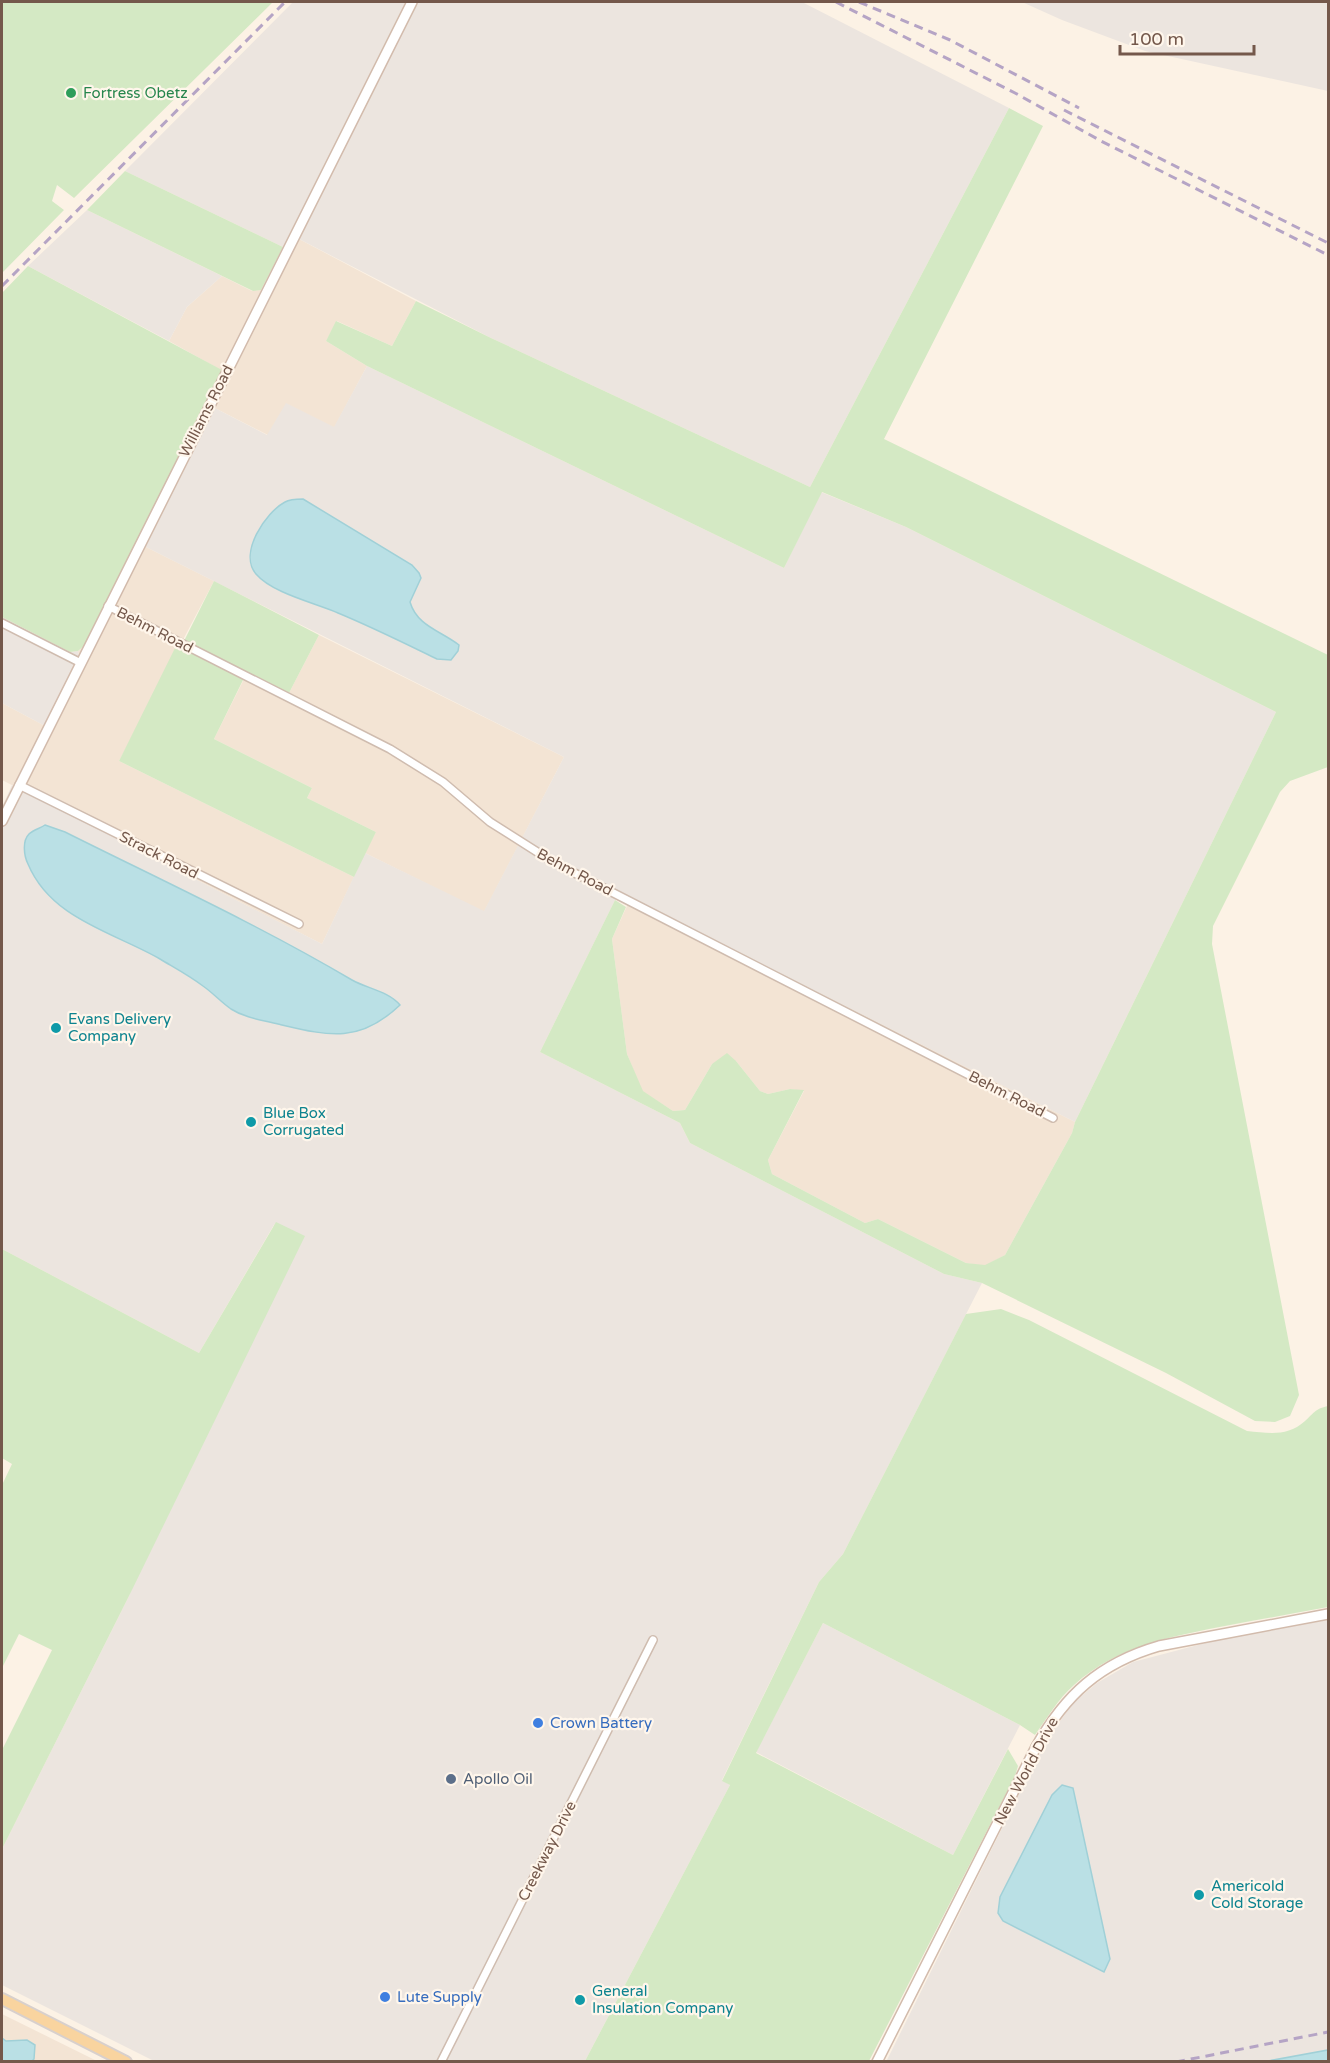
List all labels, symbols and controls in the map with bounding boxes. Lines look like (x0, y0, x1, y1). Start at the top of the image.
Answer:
scale bar (1120, 18, 1254, 56)
text: 100 m (1129, 28, 1184, 50)
place label: Fortress Obetz (83, 84, 188, 102)
marker: Fortress Obetz (64, 86, 78, 100)
street label: Williams Road (175, 362, 237, 460)
street label: Behm Road (114, 603, 196, 657)
street label: Strack Road (116, 827, 202, 883)
street label: Behm Road (534, 844, 616, 900)
place label: Evans Delivery Company (68, 1010, 171, 1045)
marker: Evans Delivery Company (49, 1021, 63, 1035)
street label: Behm Road (966, 1067, 1048, 1121)
place label: Blue Box Corrugated (263, 1104, 344, 1139)
marker: Blue Box Corrugated (244, 1115, 258, 1129)
place label: Crown Battery (550, 1714, 652, 1732)
street label: New World Drive (990, 1714, 1062, 1828)
marker: Crown Battery (531, 1716, 545, 1730)
place label: Apollo Oil (463, 1770, 533, 1788)
marker: Apollo Oil (444, 1772, 458, 1786)
street label: Creekway Drive (514, 1798, 580, 1904)
place label: Americold Cold Storage (1211, 1877, 1303, 1912)
marker: Americold Cold Storage (1192, 1888, 1206, 1902)
place label: General Insulation Company (592, 1982, 733, 2017)
place label: Lute Supply (397, 1988, 482, 2006)
marker: Lute Supply (378, 1990, 392, 2004)
marker: General Insulation Company (573, 1993, 587, 2007)

